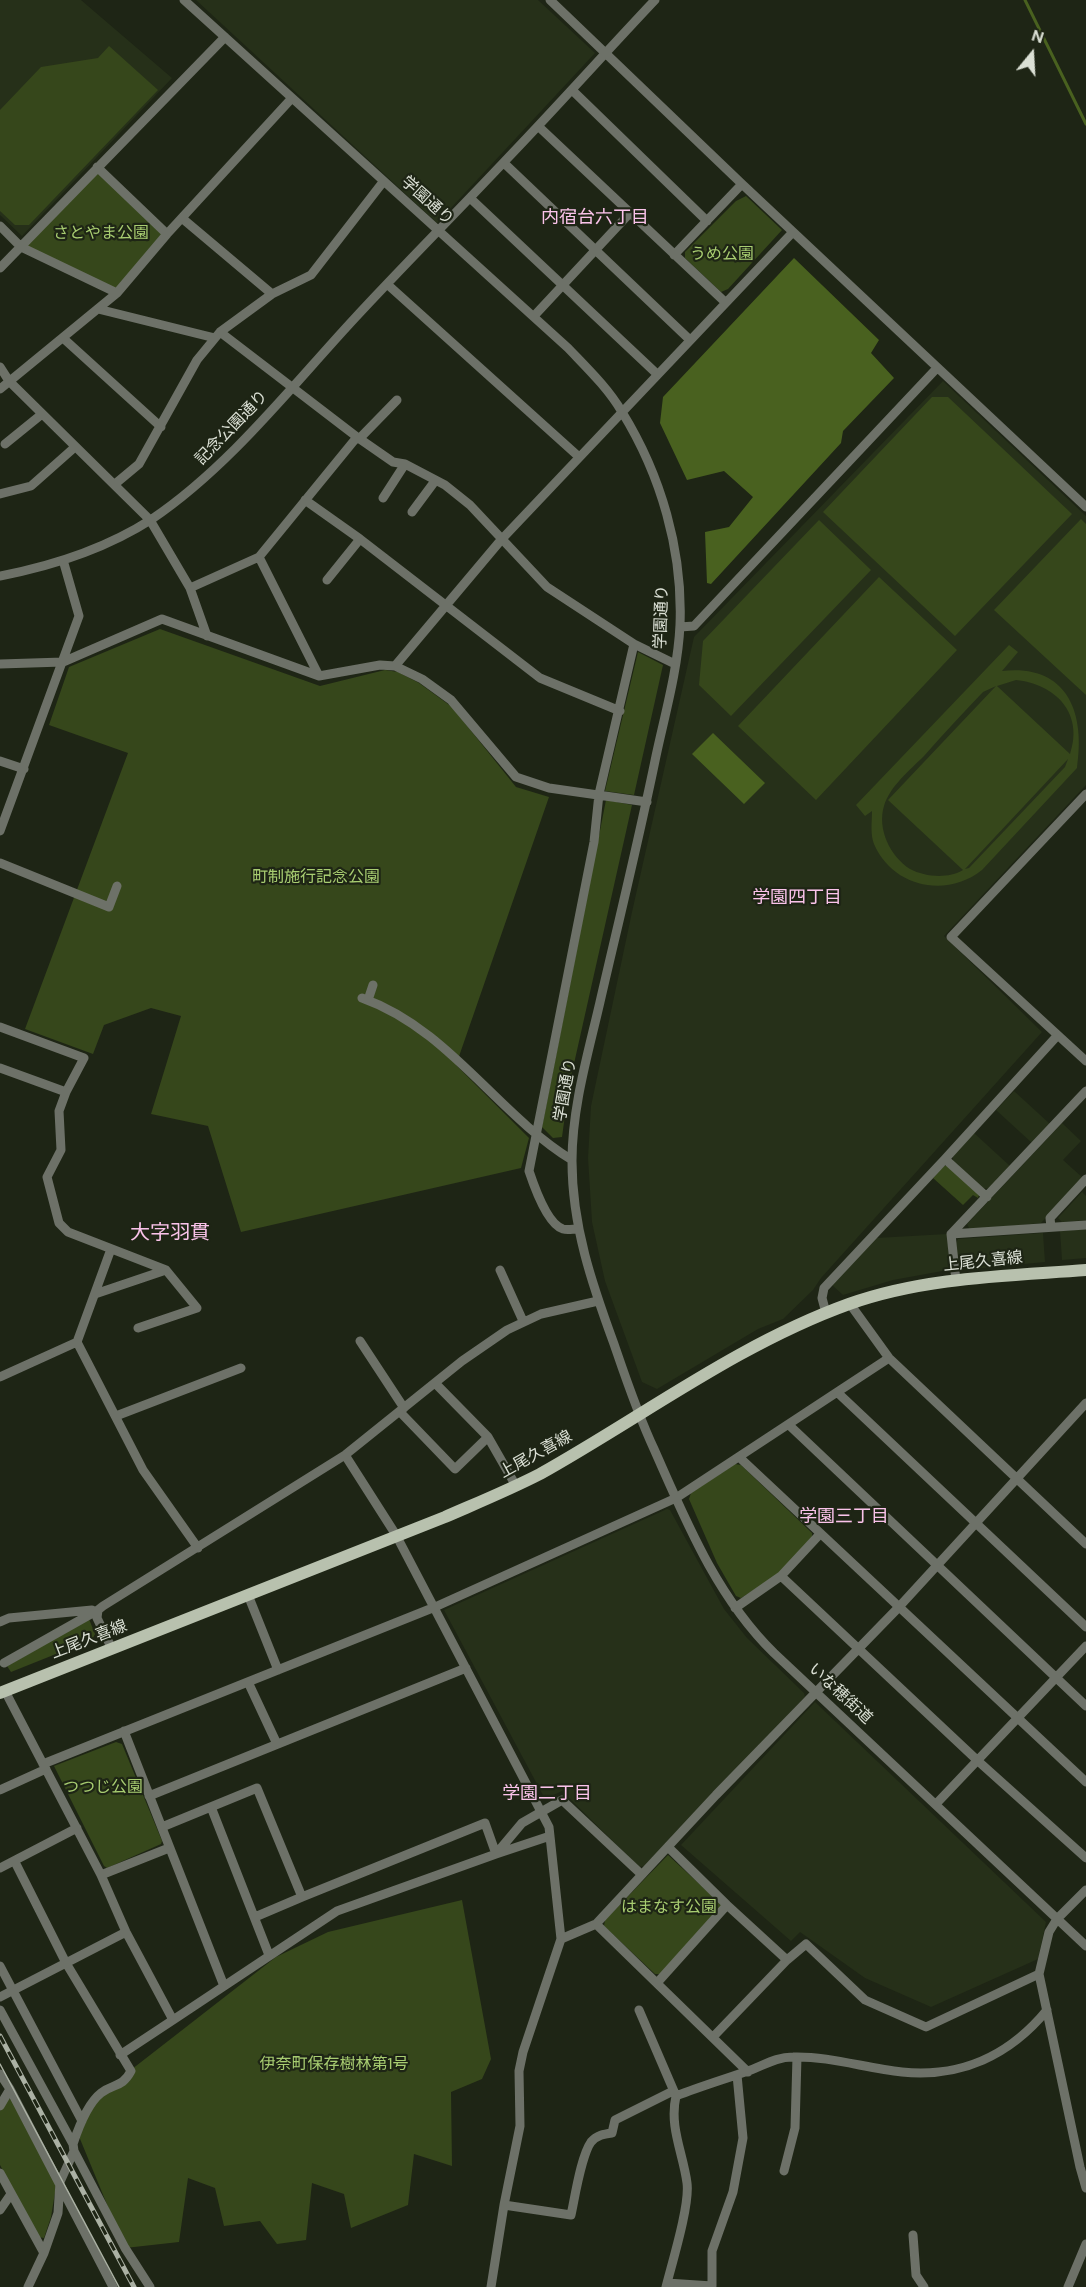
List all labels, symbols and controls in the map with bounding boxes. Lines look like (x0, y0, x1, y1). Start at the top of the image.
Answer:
north arrow (1002, 24, 1062, 84)
text: N (1029, 25, 1047, 48)
street label: 学園通り (397, 172, 457, 230)
district label: 内宿台六丁目 (541, 207, 649, 229)
park label: さとやま公園 (53, 224, 149, 244)
park label: うめ公園 (690, 245, 754, 265)
street label: 記念公園通り (192, 387, 272, 469)
street label: 学園通り (651, 585, 673, 649)
park label: 町制施行記念公園 (252, 868, 380, 888)
district label: 学園四丁目 (752, 887, 842, 909)
street label: 学園通り (551, 1057, 581, 1123)
district label: 大字羽貫 (130, 1222, 210, 1246)
street label: 上尾久喜線 (942, 1248, 1024, 1276)
street label: 上尾久喜線 (496, 1427, 576, 1483)
district label: 学園三丁目 (799, 1506, 889, 1528)
street label: 上尾久喜線 (48, 1617, 130, 1663)
street label: いな穂街道 (804, 1660, 876, 1728)
park label: つつじ公園 (63, 1778, 143, 1798)
district label: 学園二丁目 (502, 1783, 592, 1805)
park label: はまなす公園 (621, 1898, 717, 1918)
park label: 伊奈町保存樹林第1号 (260, 2055, 408, 2075)

